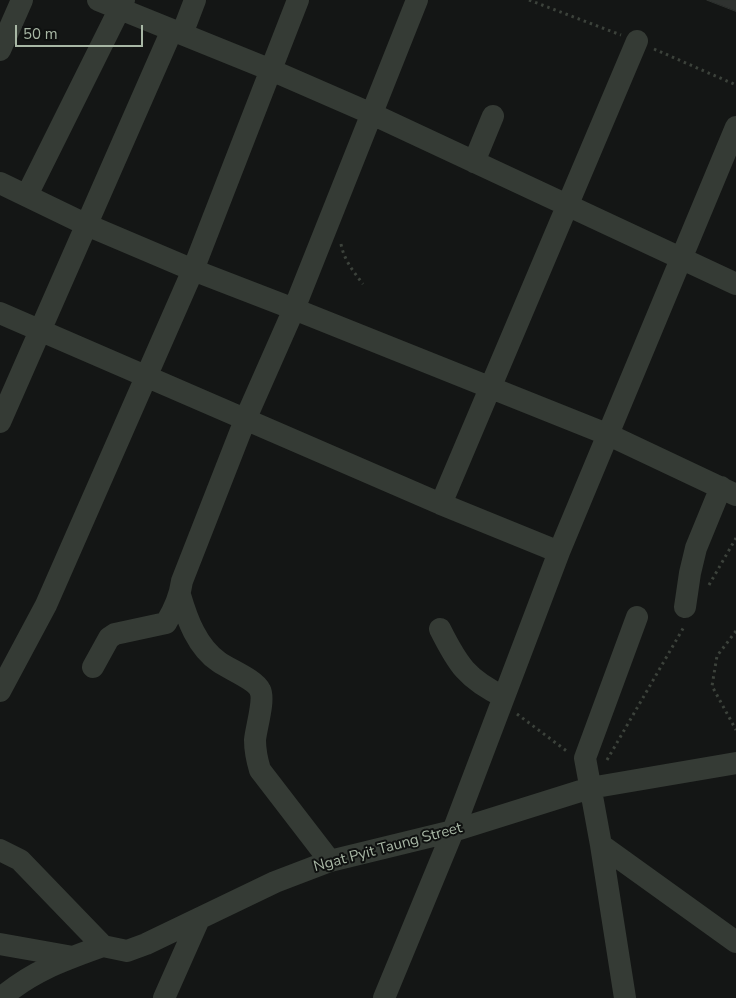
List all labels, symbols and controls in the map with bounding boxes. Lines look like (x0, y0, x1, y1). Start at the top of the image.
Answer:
scale bar (18, 15, 145, 47)
text: 50 m (23, 24, 58, 44)
street label: Ngat Pyit Taung Street (312, 819, 464, 877)

